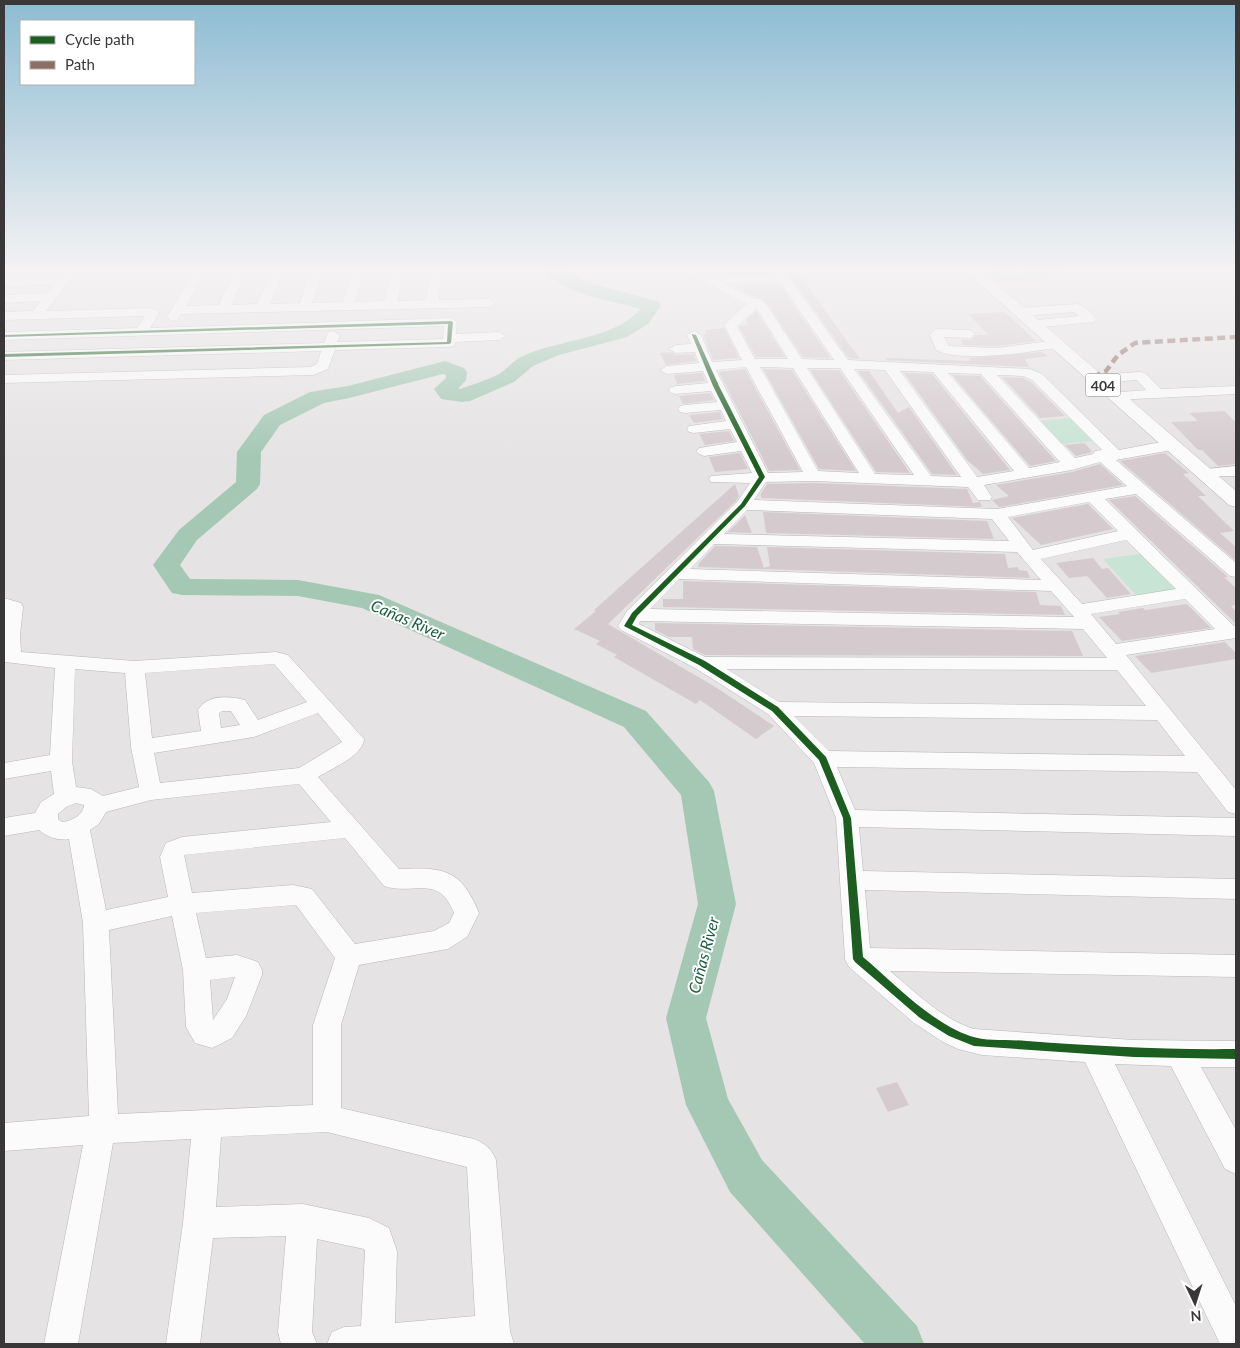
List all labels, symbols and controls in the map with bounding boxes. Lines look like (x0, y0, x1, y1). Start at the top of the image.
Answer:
legend (20, 20, 195, 85)
text: Cycle path (65, 30, 134, 48)
text: Path (65, 55, 95, 73)
road number: 404 (1086, 374, 1120, 396)
water label: Cañas River (368, 595, 448, 643)
water label: Cañas River (684, 914, 722, 995)
north arrow (1170, 1278, 1220, 1328)
text: N (1190, 1308, 1202, 1325)

